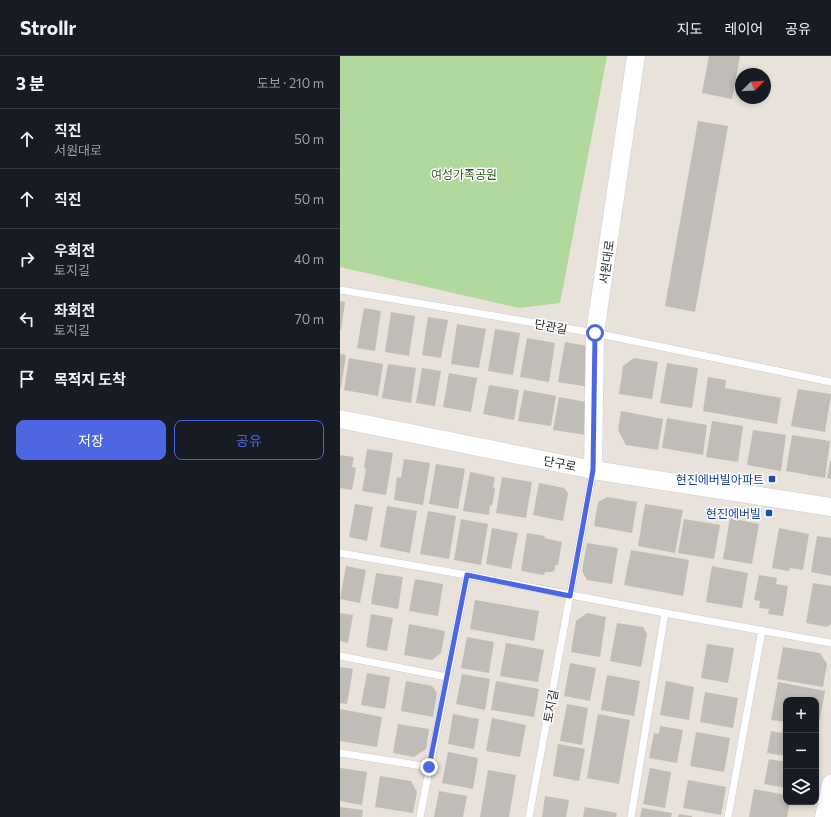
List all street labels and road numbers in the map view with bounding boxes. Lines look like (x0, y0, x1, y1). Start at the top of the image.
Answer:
street label: 서원대로 (596, 239, 616, 285)
street label: 단관길 (533, 316, 569, 336)
street label: 단구로 (542, 453, 578, 473)
street label: 토지길 (540, 688, 560, 724)

